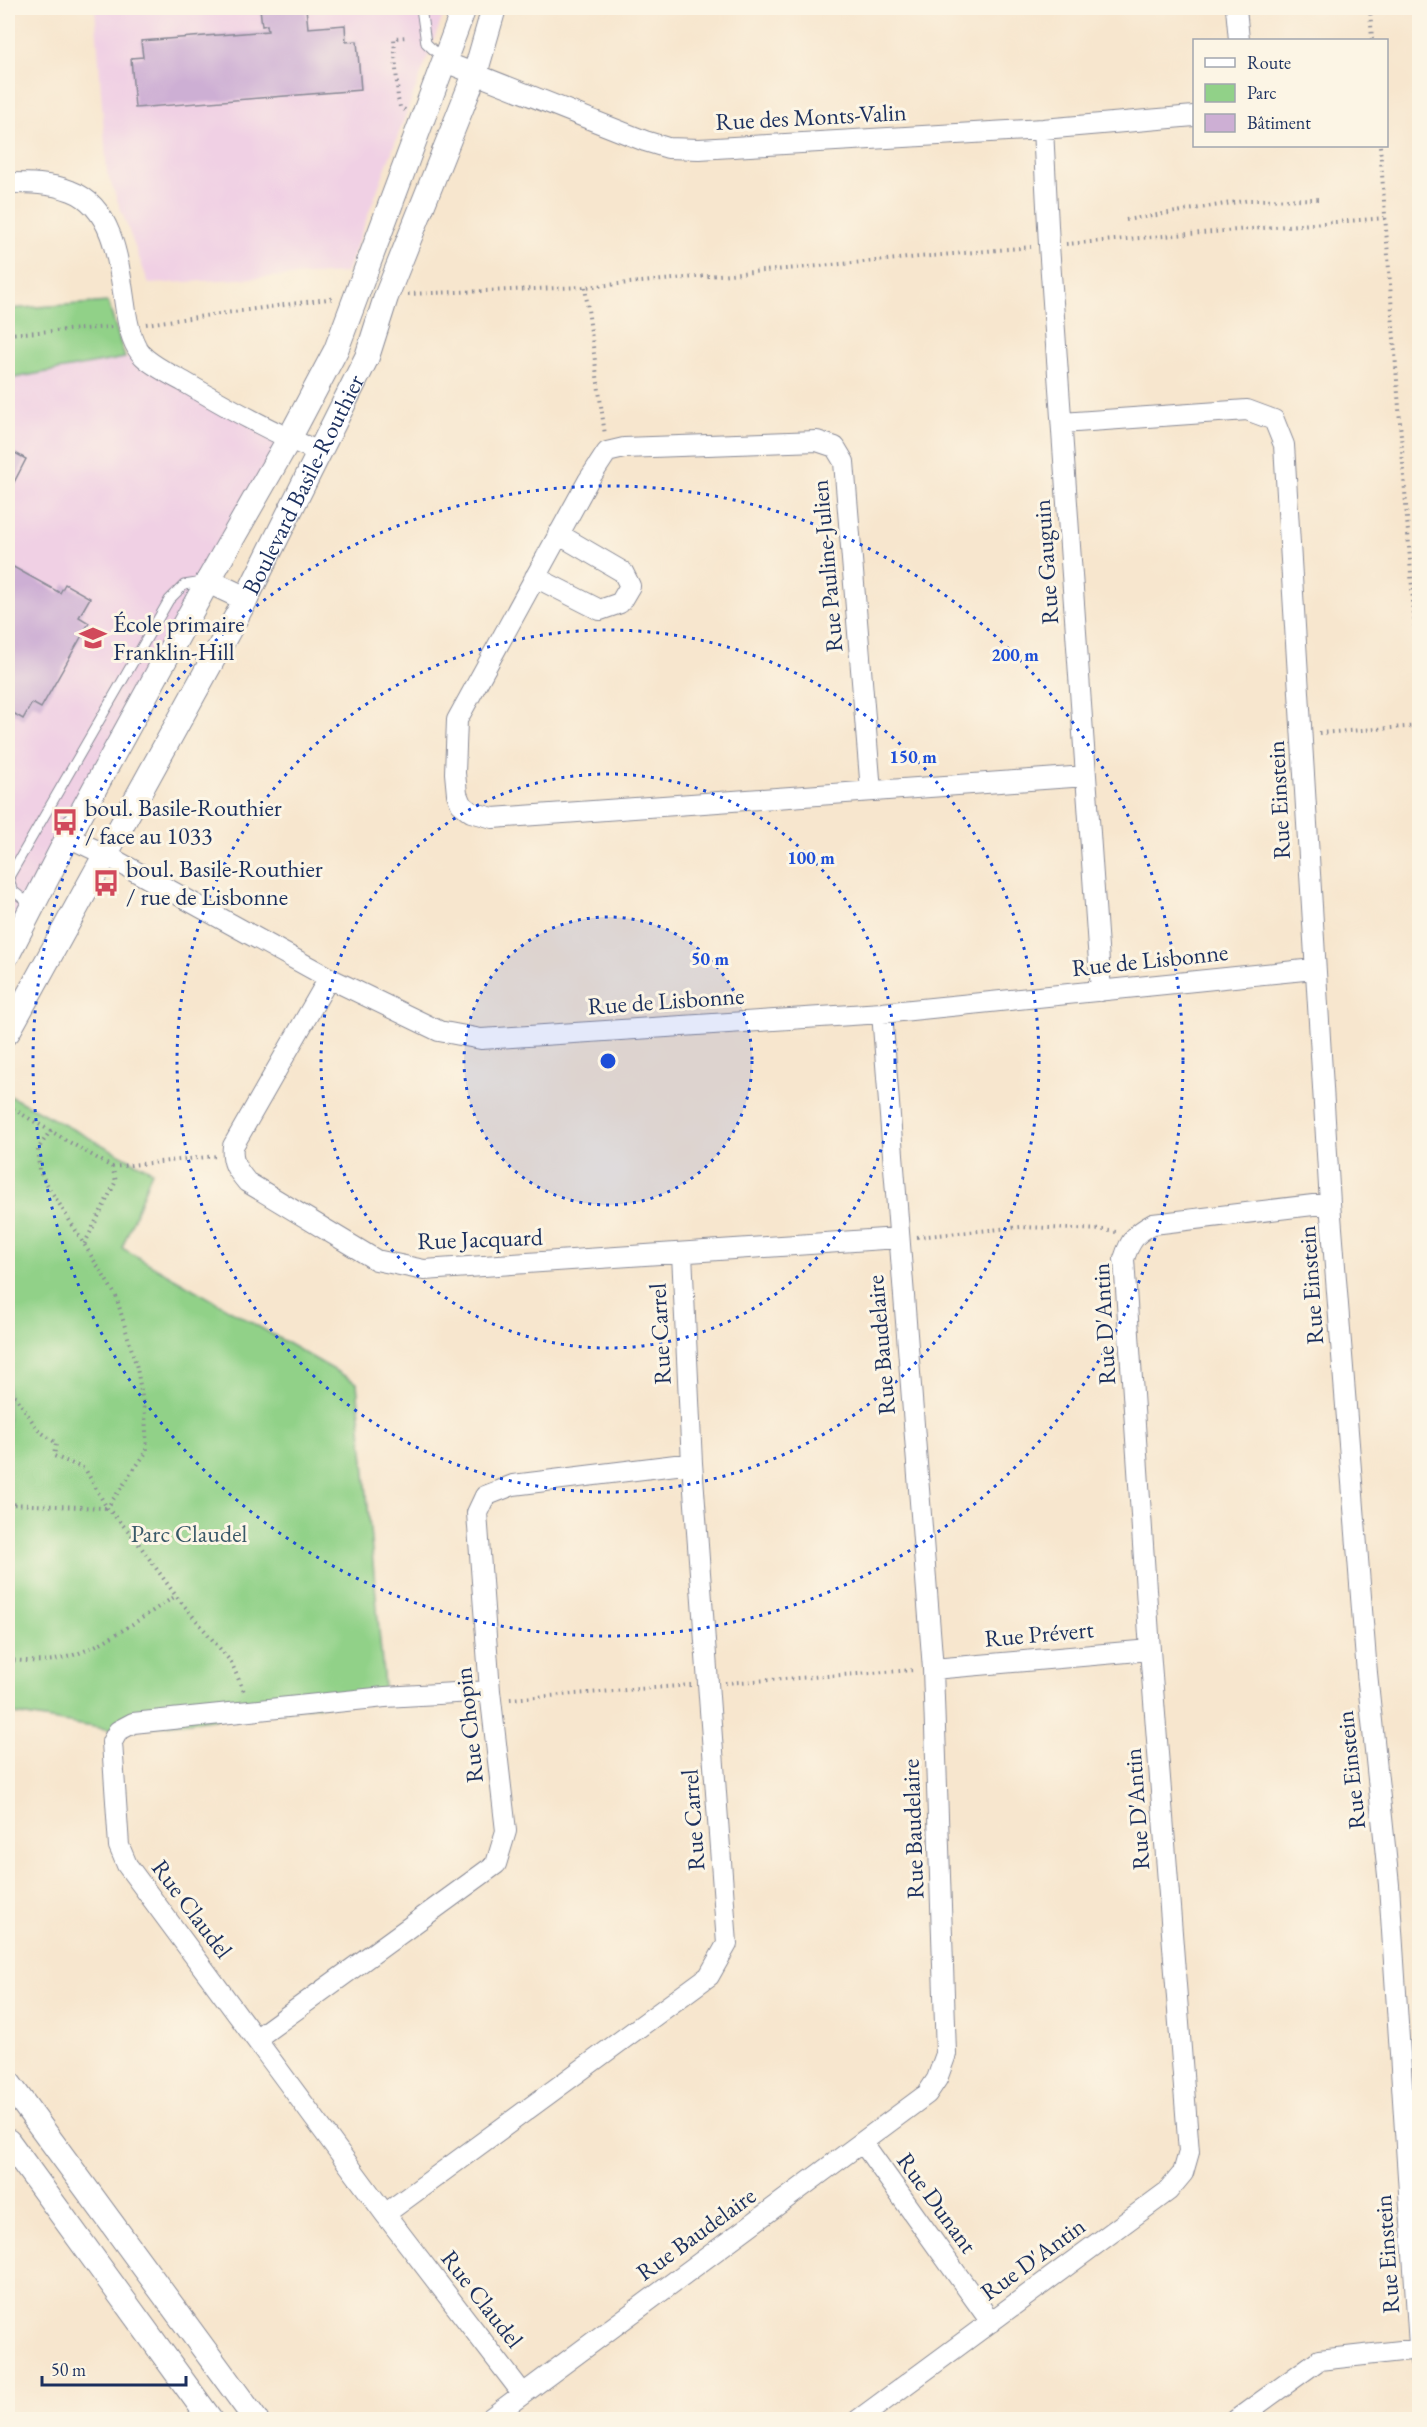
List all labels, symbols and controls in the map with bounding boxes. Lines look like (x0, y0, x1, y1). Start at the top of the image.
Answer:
legend (1193, 39, 1388, 147)
text: Route (1247, 51, 1291, 74)
text: Parc (1247, 81, 1277, 104)
street label: Rue des Monts-Valin (715, 96, 908, 137)
text: Bâtiment (1247, 111, 1311, 134)
street label: Boulevard Basile-Routhier (235, 369, 371, 600)
street label: Rue Pauline-Julien (803, 478, 849, 654)
street label: Rue Gauguin (1026, 498, 1065, 626)
place label: École primaire Franklin-Hill (113, 608, 245, 667)
school or university icon: École primaire Franklin-Hill (78, 623, 108, 653)
text: 200 m (991, 643, 1039, 666)
street label: Rue Einstein (1260, 739, 1297, 860)
text: 150 m (889, 745, 937, 768)
place label: boul. Basile-Routhier / face au 1033 (85, 792, 282, 851)
bus stop icon: boul. Basile-Routhier / face au 1033 (50, 807, 80, 837)
text: 100 m (787, 846, 835, 869)
place label: boul. Basile-Routhier / rue de Lisbonne (126, 853, 323, 912)
bus stop icon: boul. Basile-Routhier / rue de Lisbonne (91, 868, 121, 898)
street label: Rue de Lisbonne (1070, 936, 1230, 983)
text: 50 m (691, 947, 729, 970)
street label: Rue de Lisbonne (587, 980, 745, 1021)
centre of rings (598, 1051, 618, 1071)
street label: Rue Jacquard (417, 1221, 544, 1256)
street label: Rue Einstein (1291, 1224, 1330, 1346)
street label: Rue D'Antin (1085, 1262, 1122, 1386)
street label: Rue Baudelaire (859, 1274, 902, 1416)
street label: Rue Carrel (641, 1282, 678, 1386)
park label: Parc Claudel (131, 1518, 247, 1549)
street label: Rue Prévert (983, 1613, 1095, 1654)
street label: Rue Chopin (447, 1665, 490, 1784)
street label: Rue Einstein (1329, 1709, 1372, 1831)
street label: Rue D'Antin (1117, 1747, 1156, 1871)
street label: Rue Baudelaire (895, 1758, 930, 1900)
street label: Rue Carrel (673, 1768, 712, 1872)
street label: Rue Claudel (145, 1853, 240, 1965)
street label: Rue Dunant (890, 2146, 985, 2260)
street label: Rue Baudelaire (630, 2180, 762, 2287)
street label: Rue Einstein (1367, 2193, 1406, 2315)
street label: Rue D'Antin (974, 2210, 1092, 2307)
street label: Rue Claudel (434, 2243, 531, 2354)
scale bar (42, 2349, 186, 2387)
text: 50 m (51, 2358, 86, 2381)

